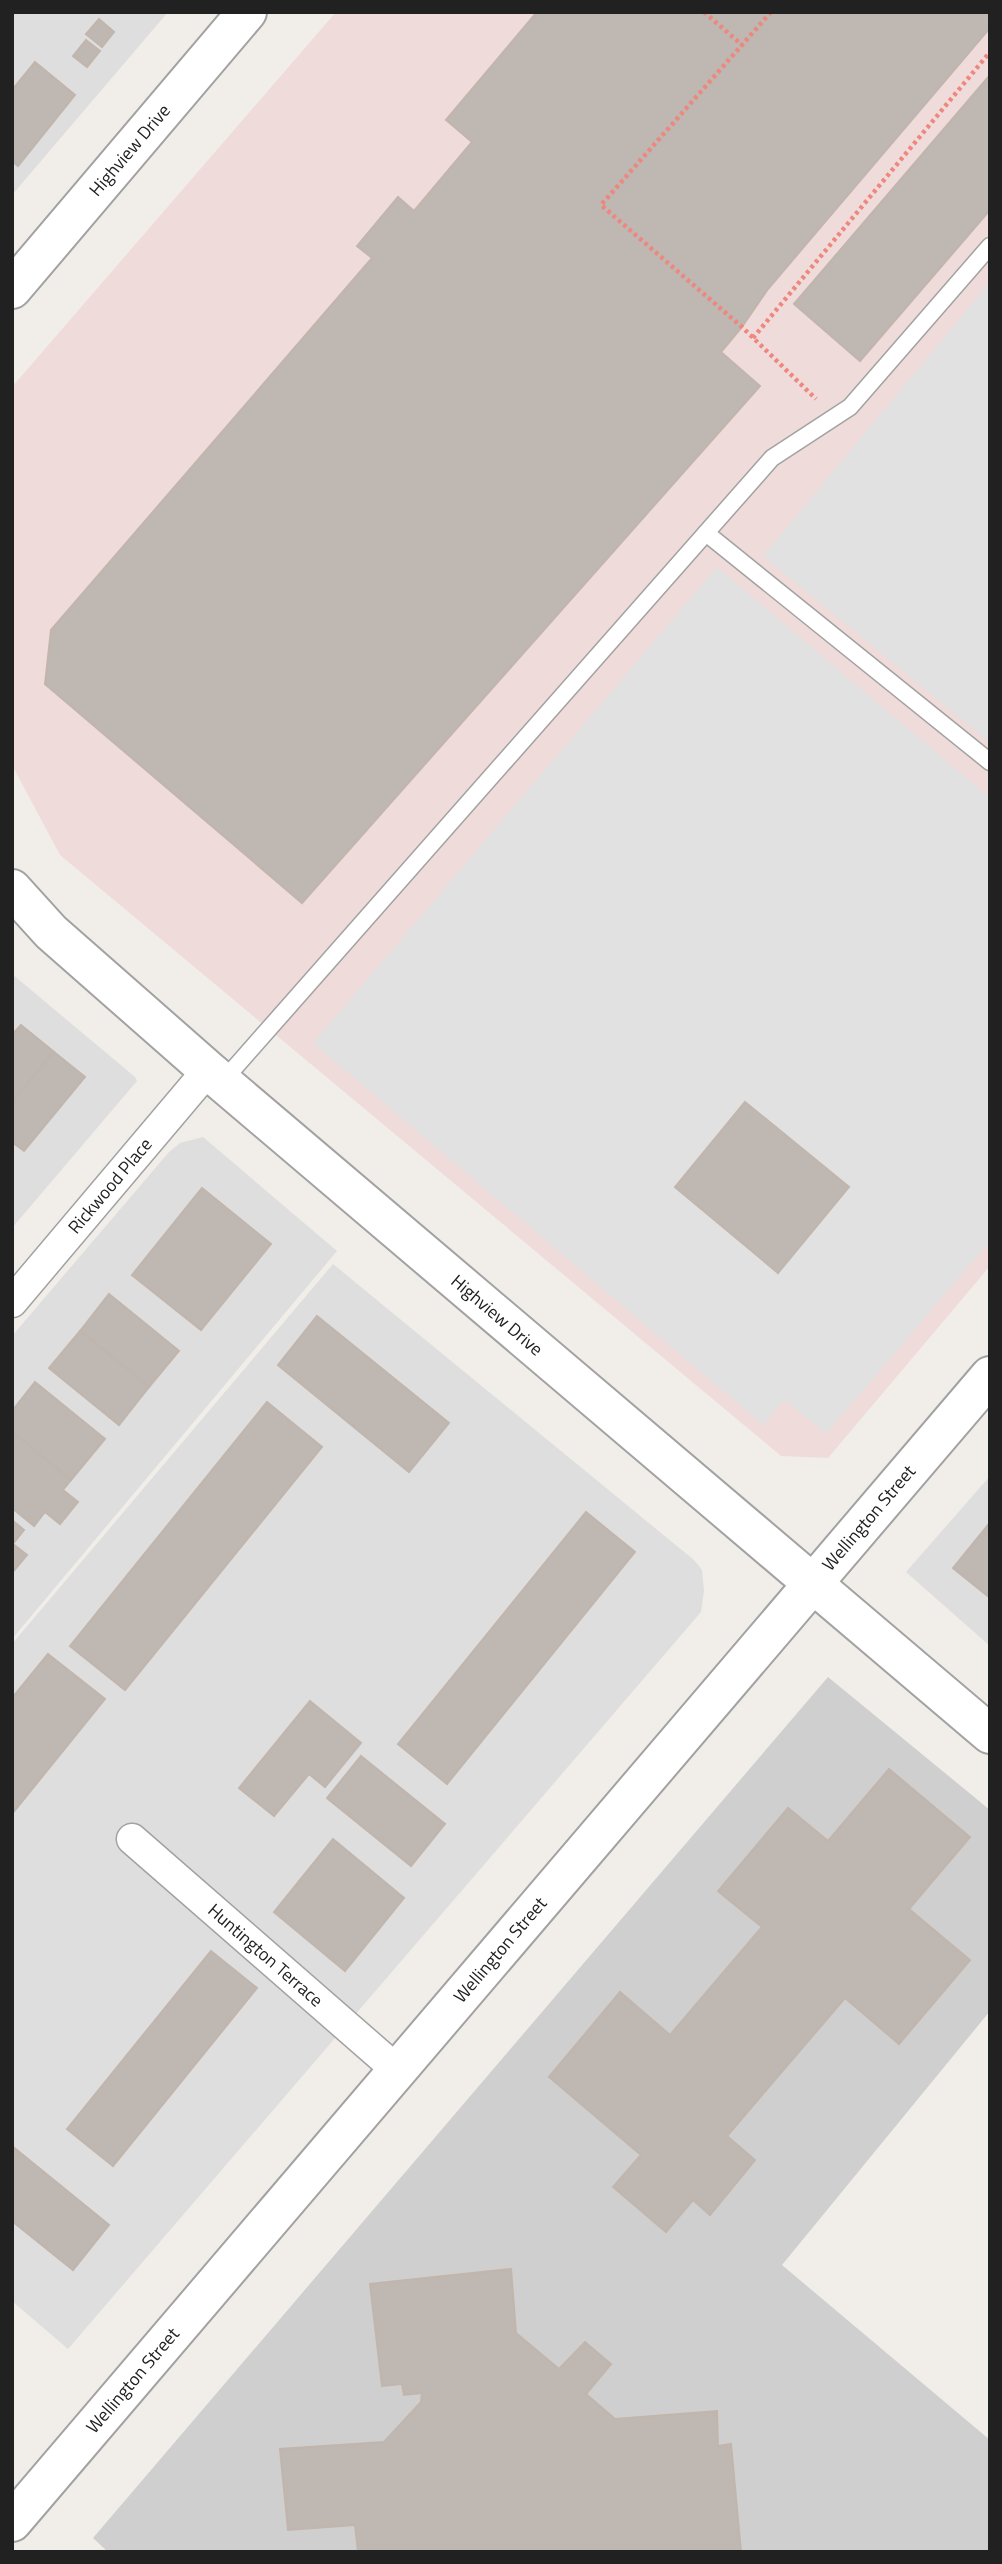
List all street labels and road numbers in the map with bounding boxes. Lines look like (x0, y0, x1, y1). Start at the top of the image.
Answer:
street label: Highview Drive (82, 98, 176, 202)
street label: Rickwood Place (61, 1132, 158, 1240)
street label: Highview Drive (445, 1268, 549, 1362)
street label: Wellington Street (815, 1458, 922, 1577)
street label: Wellington Street (447, 1890, 553, 2009)
street label: Huntington Terrace (202, 1897, 329, 2013)
street label: Wellington Street (79, 2321, 186, 2439)

